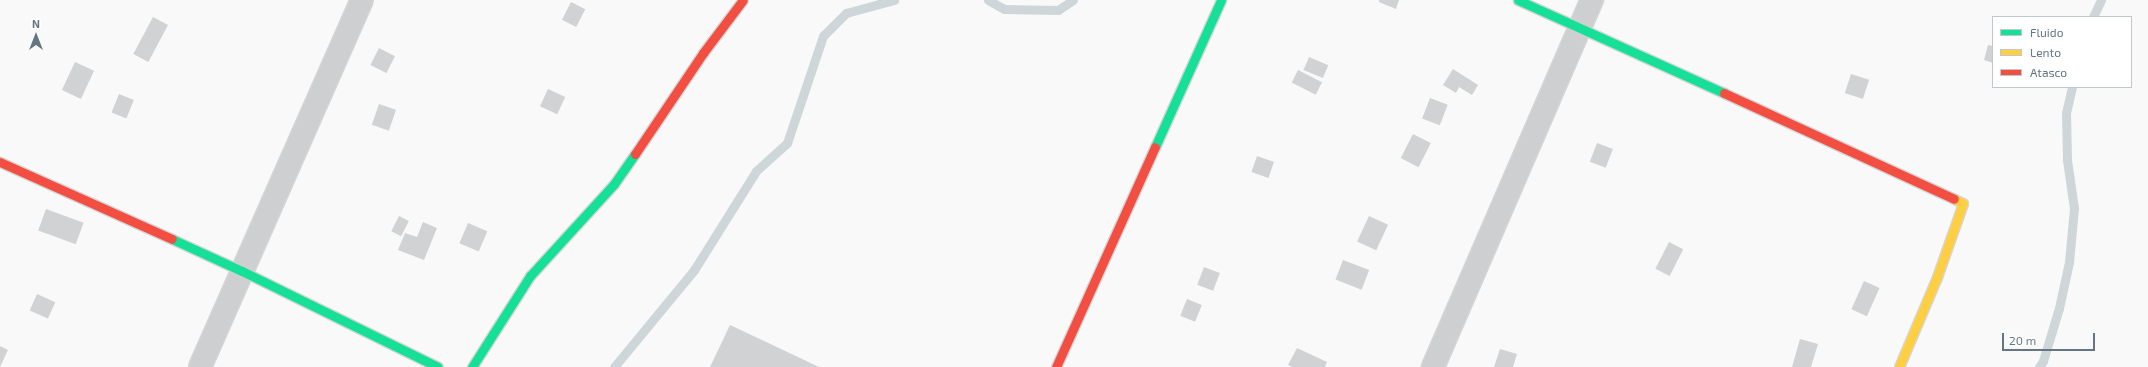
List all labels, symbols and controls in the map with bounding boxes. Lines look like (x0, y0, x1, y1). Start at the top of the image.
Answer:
north arrow (16, 16, 56, 56)
legend (1992, 16, 2132, 88)
text: N (32, 17, 40, 30)
text: Fluido (2030, 25, 2064, 39)
text: Lento (2030, 45, 2061, 59)
text: Atasco (2030, 65, 2067, 79)
scale bar (2004, 325, 2097, 351)
text: 20 m (2009, 333, 2036, 347)

